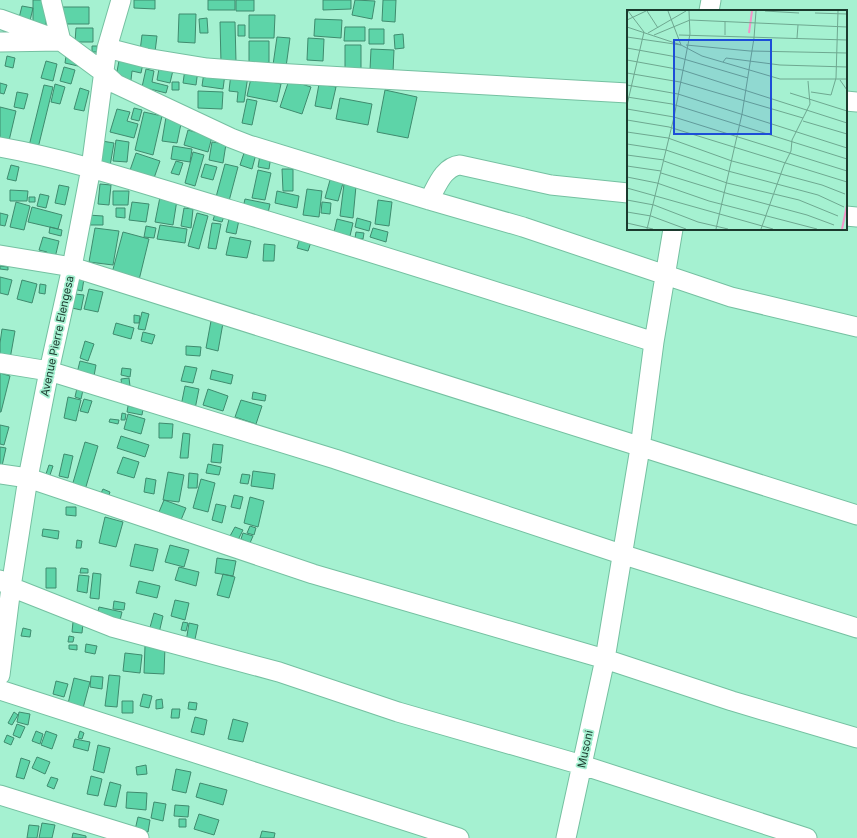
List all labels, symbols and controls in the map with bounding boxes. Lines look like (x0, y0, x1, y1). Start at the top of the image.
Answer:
inset map (627, 10, 847, 230)
street label: Avenue Pierre Elengesa (37, 274, 77, 398)
street label: Musoni (574, 729, 596, 769)

